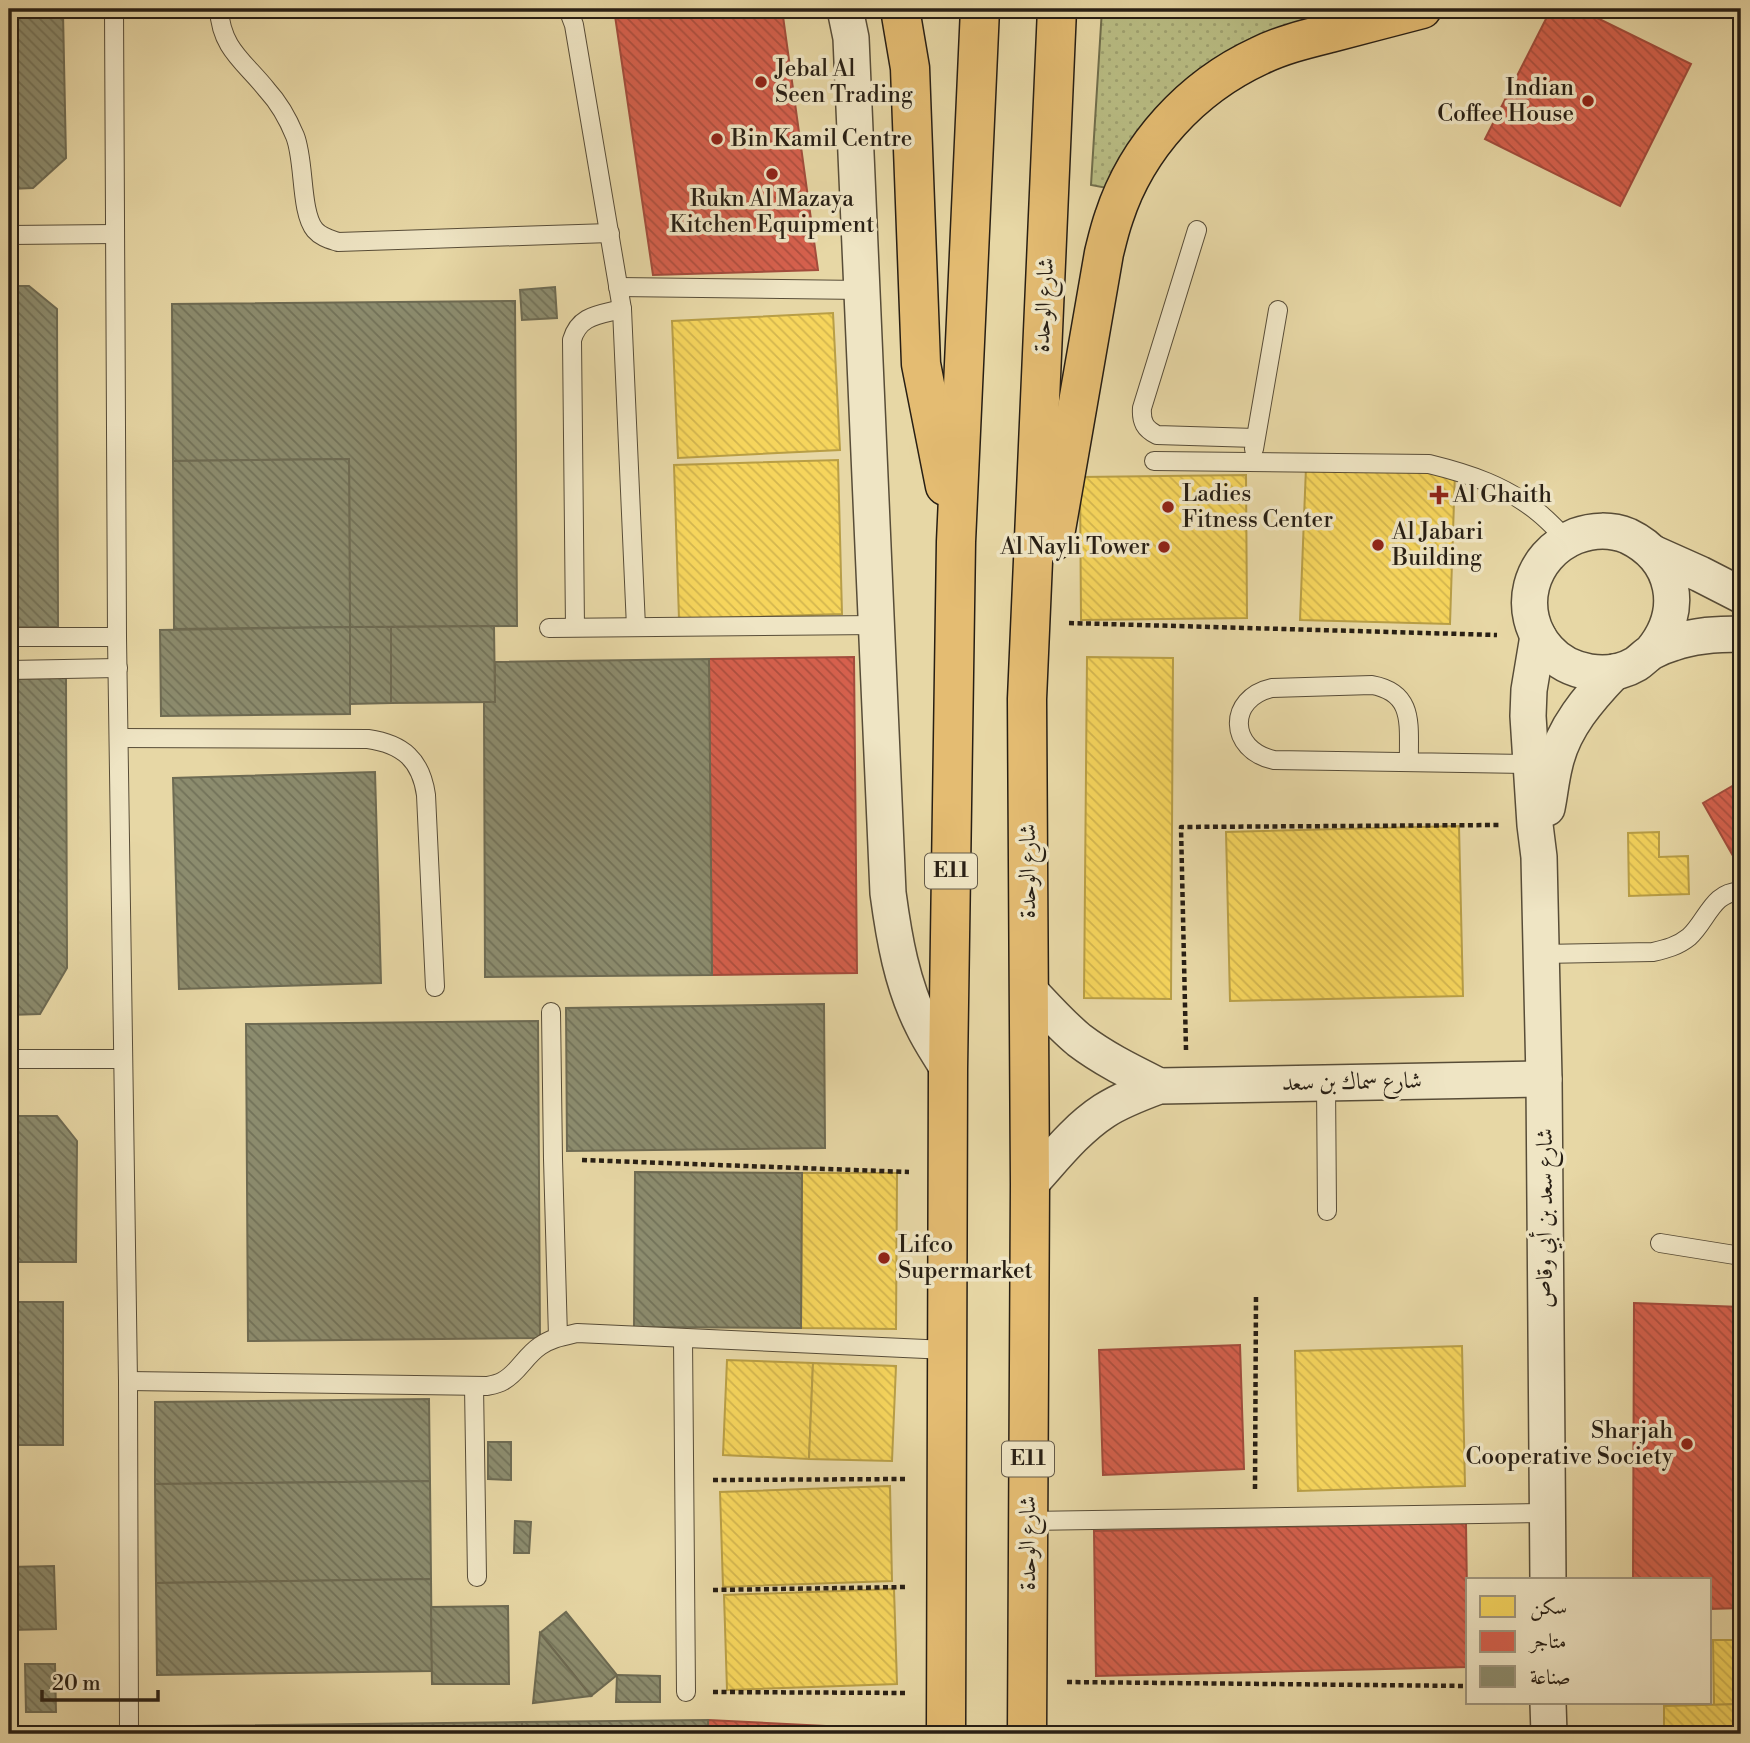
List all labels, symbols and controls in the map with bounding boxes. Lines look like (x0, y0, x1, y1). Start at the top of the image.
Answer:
place label: Jebal Al Seen Trading (774, 55, 913, 109)
marker: Jebal Al Seen Trading (753, 74, 769, 90)
place label: Indian Coffee House (1437, 74, 1574, 128)
marker: Indian Coffee House (1580, 93, 1596, 109)
place label: Bin Kamil Centre (730, 125, 912, 153)
marker: Bin Kamil Centre (709, 131, 725, 147)
marker: Rukn Al Mazaya Kitchen Equipment (764, 166, 780, 182)
place label: Rukn Al Mazaya Kitchen Equipment (670, 185, 874, 239)
street label: شارع الوحدة (1028, 257, 1065, 353)
place label: Ladies Fitness Center (1182, 480, 1333, 534)
place label: Al Ghaith (1452, 481, 1552, 509)
marker: Al Ghaith (1431, 487, 1447, 503)
marker: Ladies Fitness Center (1160, 499, 1176, 515)
place label: Al Jabari Building (1391, 518, 1483, 572)
place label: Al Nayli Tower (999, 533, 1150, 561)
marker: Al Jabari Building (1370, 537, 1386, 553)
marker: Al Nayli Tower (1156, 539, 1172, 555)
street label: شارع الوحدة (1014, 824, 1047, 918)
road number: E11 (925, 854, 977, 888)
street label: شارع سماك بن سعد (1282, 1067, 1422, 1102)
street label: شارع سعد بن أبي وقاص (1528, 1128, 1564, 1308)
place label: Lifco Supermarket (898, 1231, 1033, 1285)
marker: Lifco Supermarket (876, 1250, 892, 1266)
place label: Sharjah Cooperative Society (1466, 1417, 1674, 1471)
marker: Sharjah Cooperative Society (1679, 1436, 1695, 1452)
road number: E11 (1002, 1442, 1054, 1476)
street label: شارع الوحدة (1014, 1496, 1047, 1590)
legend (1466, 1578, 1712, 1704)
text: سكن (1530, 1595, 1567, 1621)
text: متاجر (1528, 1629, 1567, 1655)
scale bar (42, 1659, 158, 1703)
text: صناعة (1530, 1665, 1571, 1691)
text: 20 m (52, 1671, 101, 1697)

